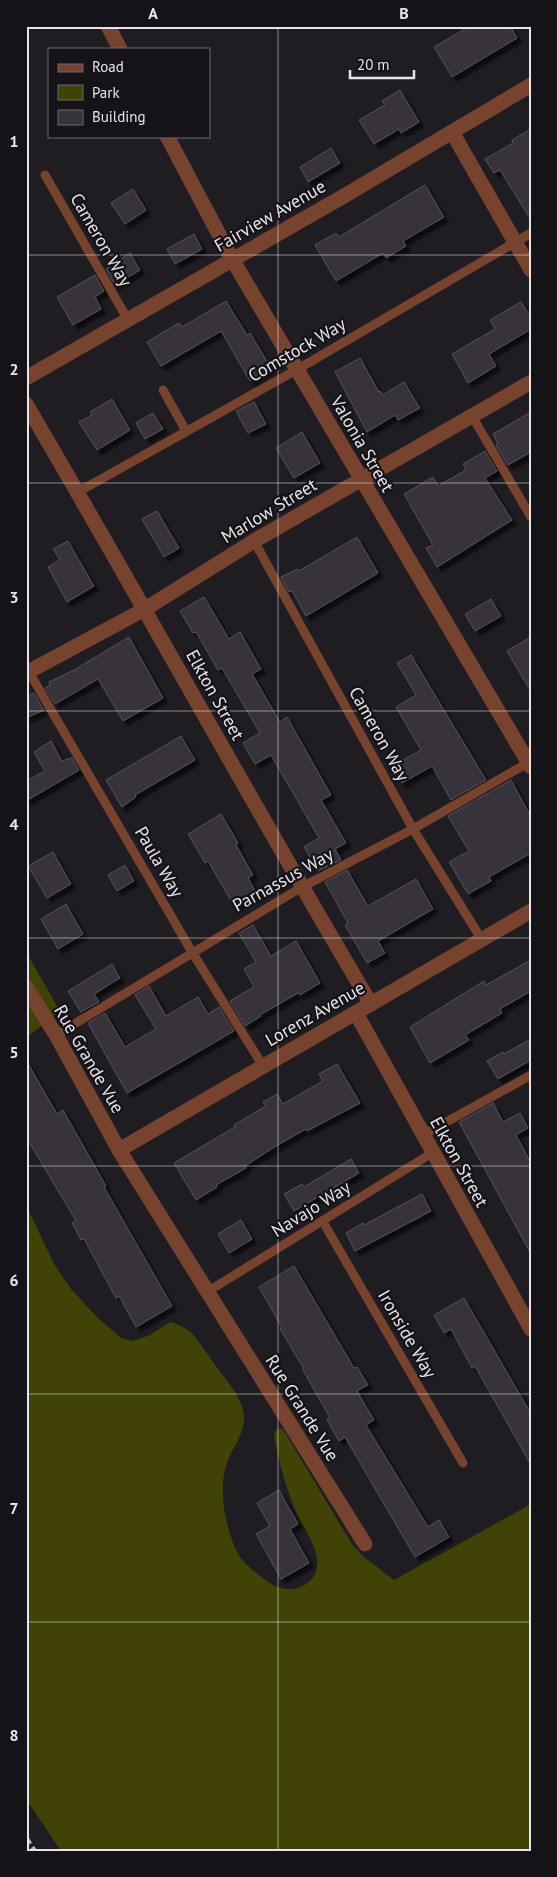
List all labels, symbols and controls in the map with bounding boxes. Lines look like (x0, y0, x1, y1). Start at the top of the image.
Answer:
text: A (148, 3, 158, 23)
text: B (399, 3, 409, 23)
legend (48, 48, 210, 138)
scale bar (350, 48, 413, 80)
text: 20 m (357, 55, 390, 74)
text: Road (92, 57, 124, 76)
text: Park (92, 83, 120, 102)
text: Building (92, 107, 146, 126)
text: 1 (9, 131, 19, 151)
street label: Fairview Avenue (210, 174, 330, 257)
street label: Cameron Way (65, 189, 138, 291)
street label: Comstock Way (244, 312, 350, 387)
text: 2 (9, 359, 19, 379)
street label: Valonia Street (325, 391, 399, 496)
street label: Marlow Street (217, 473, 321, 548)
text: 3 (9, 587, 19, 607)
street label: Elkton Street (181, 646, 250, 744)
street label: Cameron Way (344, 683, 415, 785)
text: 4 (9, 814, 19, 834)
street label: Paula Way (130, 822, 189, 902)
street label: Parnassus Way (228, 842, 338, 917)
street label: Lorenz Avenue (261, 976, 369, 1051)
street label: Rue Grande Vue (49, 1000, 130, 1117)
text: 5 (9, 1042, 19, 1062)
street label: Elkton Street (425, 1113, 494, 1211)
street label: Navajo Way (267, 1175, 355, 1242)
text: 6 (9, 1270, 19, 1290)
street label: Ironside Way (373, 1286, 442, 1382)
street label: Rue Grande Vue (261, 1350, 344, 1465)
text: 7 (9, 1498, 19, 1518)
text: 8 (9, 1725, 19, 1745)

